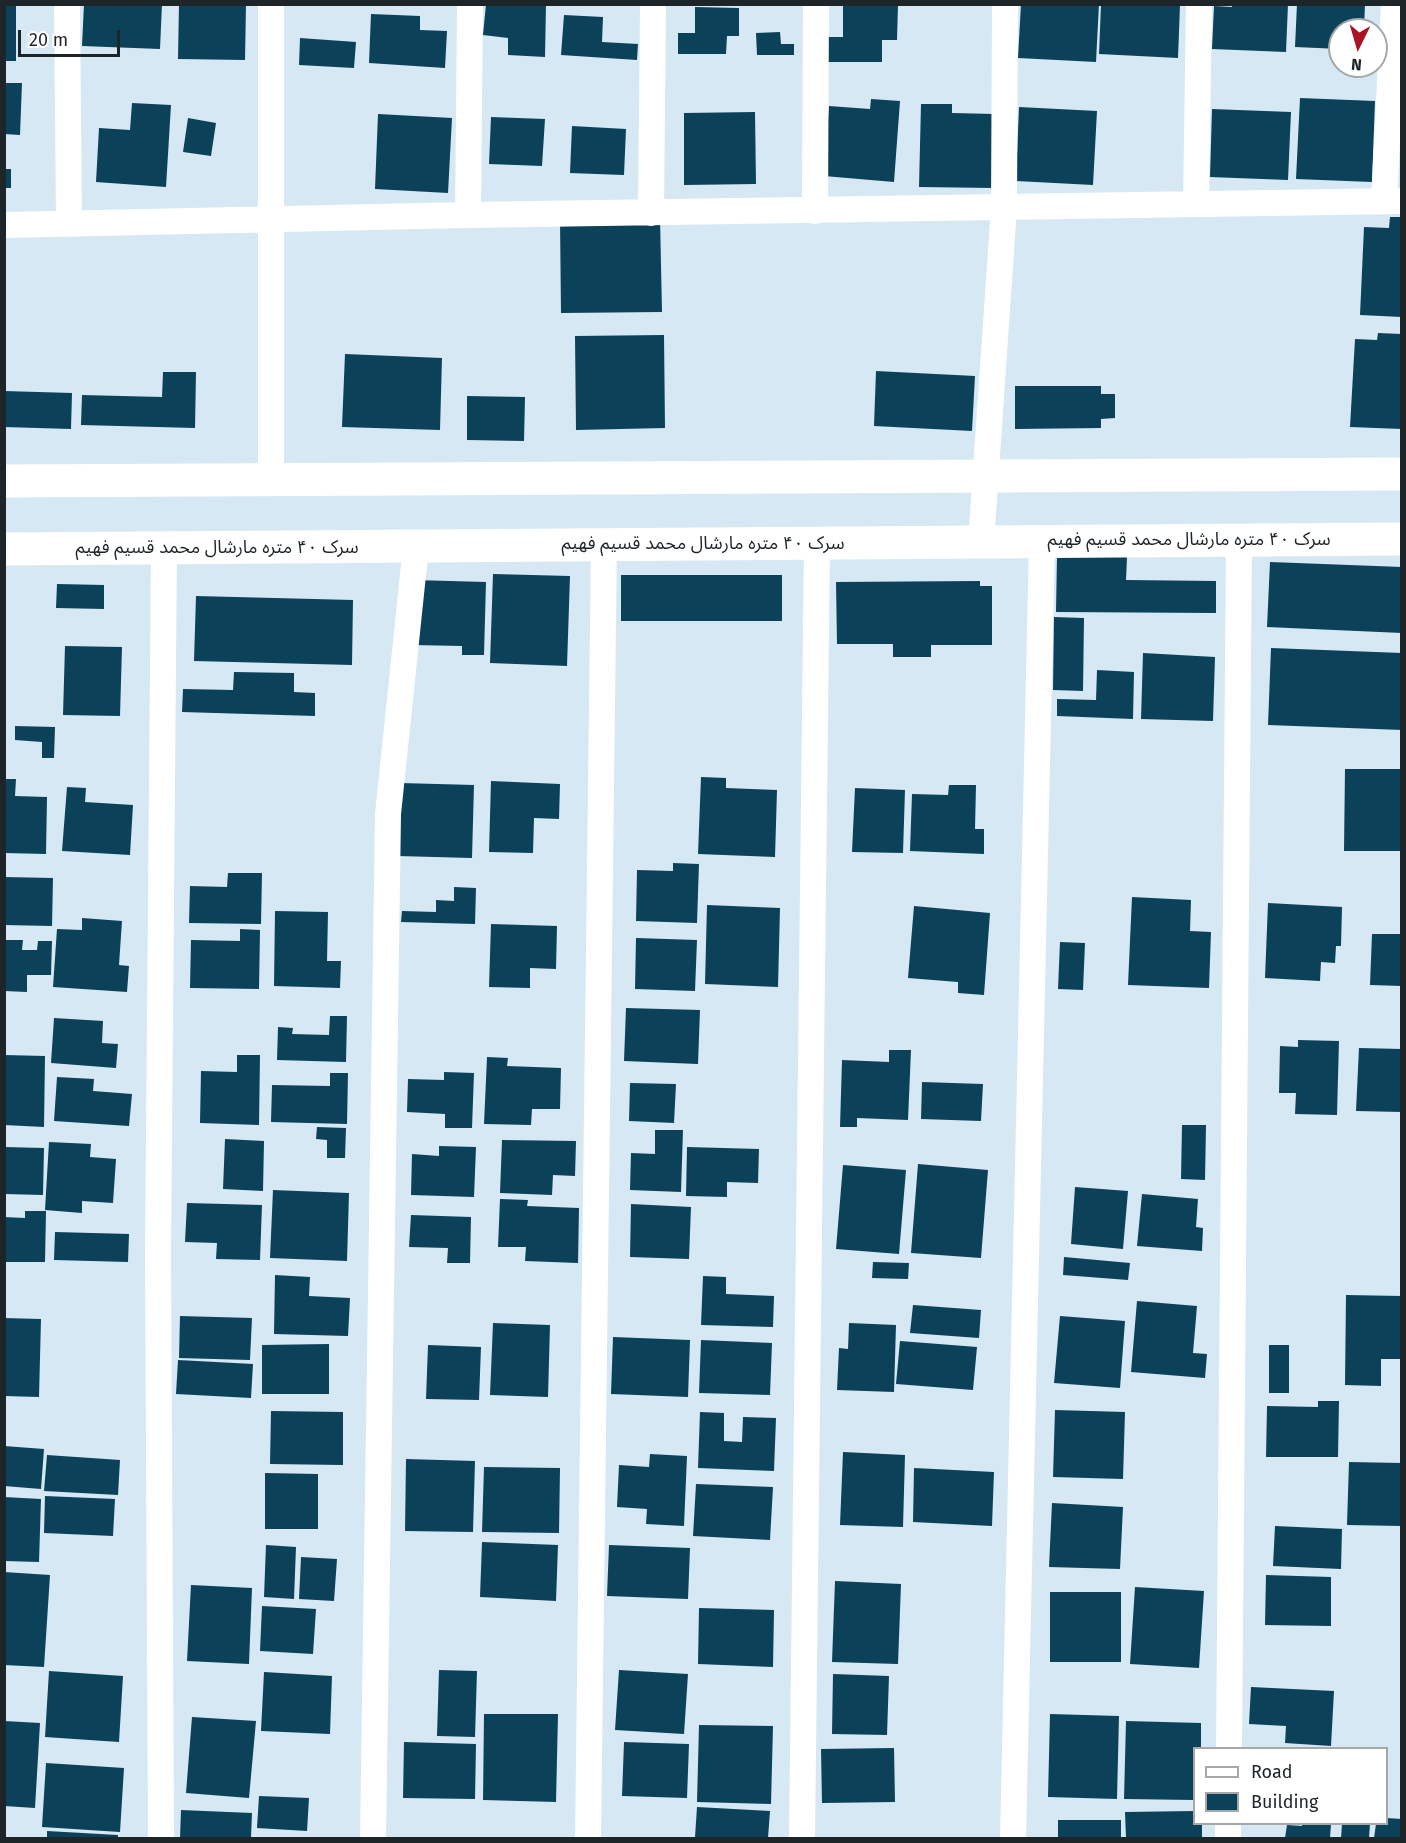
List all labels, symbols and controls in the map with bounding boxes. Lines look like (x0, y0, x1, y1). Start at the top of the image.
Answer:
scale bar (21, 18, 123, 56)
north arrow (1328, 18, 1388, 78)
text: 20 m (29, 29, 68, 51)
text: N (1350, 55, 1363, 74)
street label: سرک ۴۰ متره مارشال محمد قسیم فهیم (1047, 529, 1331, 551)
street label: سرک ۴۰ متره مارشال محمد قسیم فهیم (561, 533, 845, 555)
street label: سرک ۴۰ متره مارشال محمد قسیم فهیم (75, 537, 359, 559)
legend (1193, 1747, 1388, 1825)
text: Road (1251, 1761, 1293, 1783)
text: Building (1251, 1791, 1318, 1813)

